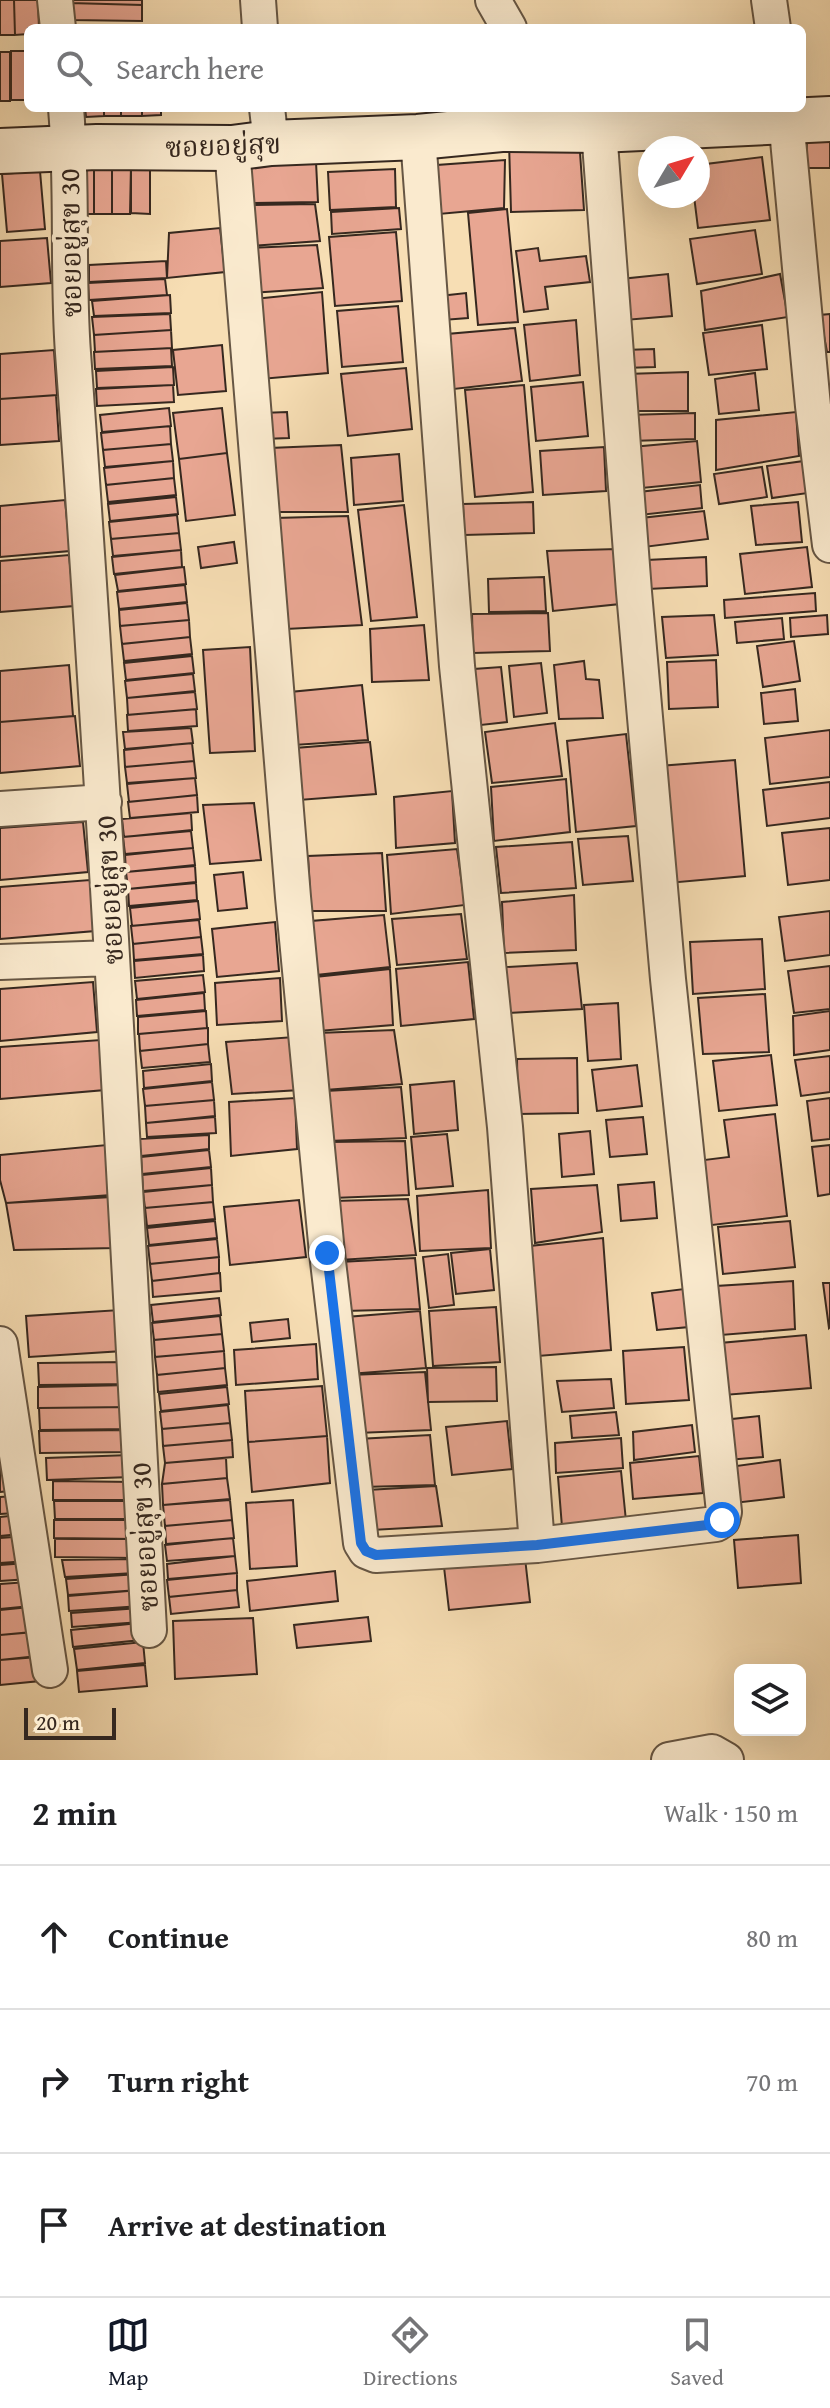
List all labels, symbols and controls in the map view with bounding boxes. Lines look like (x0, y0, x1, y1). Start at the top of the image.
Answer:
search box (24, 24, 806, 112)
icon: search (52, 46, 96, 90)
text: Search here (116, 46, 264, 90)
street label: ซอยอยู่สุข (164, 122, 282, 167)
north arrow (638, 136, 710, 208)
street label: ซอยอยู่สุข 30 (48, 168, 91, 318)
street label: ซอยอยู่สุข 30 (84, 815, 133, 966)
route end (309, 1235, 345, 1271)
street label: ซอยอยู่สุข 30 (119, 1462, 168, 1613)
route start (704, 1502, 740, 1538)
map controls (734, 1664, 806, 1736)
button: layers (734, 1664, 806, 1736)
scale bar (24, 1704, 116, 1740)
text: 20 m (36, 1706, 80, 1738)
text: 2 min (32, 1788, 117, 1837)
text: Walk · 150 m (664, 1793, 798, 1832)
icon: ahead (32, 1915, 76, 1959)
text: Continue (108, 1915, 229, 1959)
text: 80 m (746, 1918, 798, 1957)
icon: right (32, 2059, 76, 2103)
text: Turn right (108, 2059, 249, 2103)
text: 70 m (746, 2062, 798, 2101)
icon: arrive (32, 2203, 76, 2247)
text: Arrive at destination (108, 2203, 386, 2247)
tab: Map (106, 2313, 150, 2393)
tab: Directions (363, 2313, 458, 2393)
tab: Saved (670, 2313, 724, 2393)

